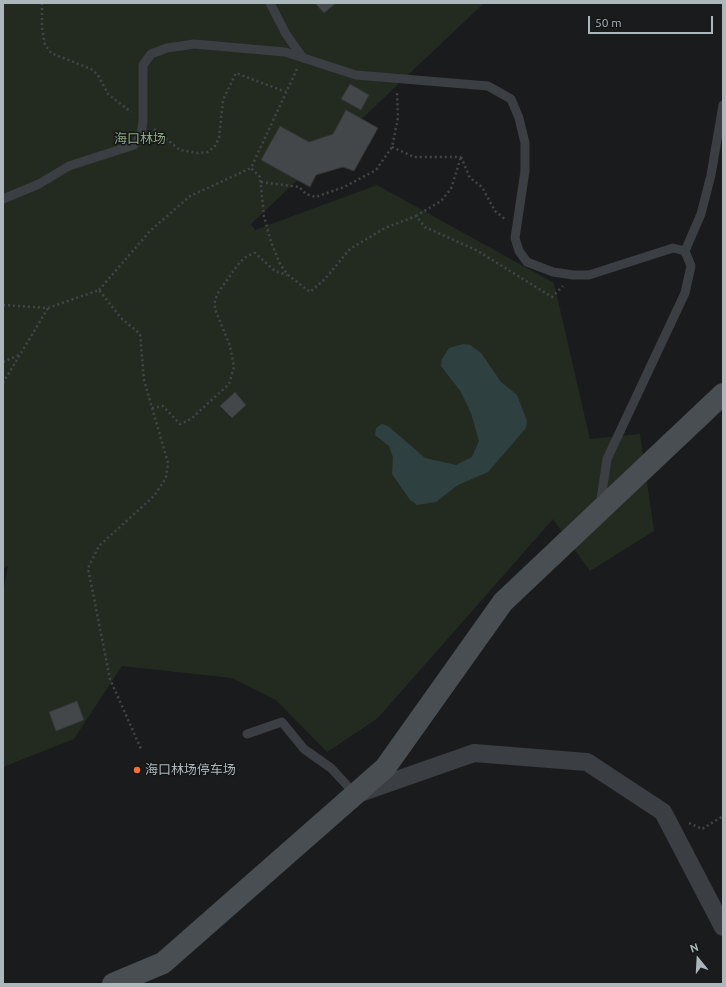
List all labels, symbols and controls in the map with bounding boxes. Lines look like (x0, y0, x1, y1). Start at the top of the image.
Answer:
scale bar (590, 8, 715, 34)
text: 50 m (595, 16, 622, 29)
park label: 海口林场 (114, 131, 166, 147)
place label: 海口林场停车场 (145, 762, 236, 778)
marker: 海口林场停车场 (132, 765, 142, 775)
north arrow (678, 939, 718, 979)
text: N (689, 941, 700, 955)

